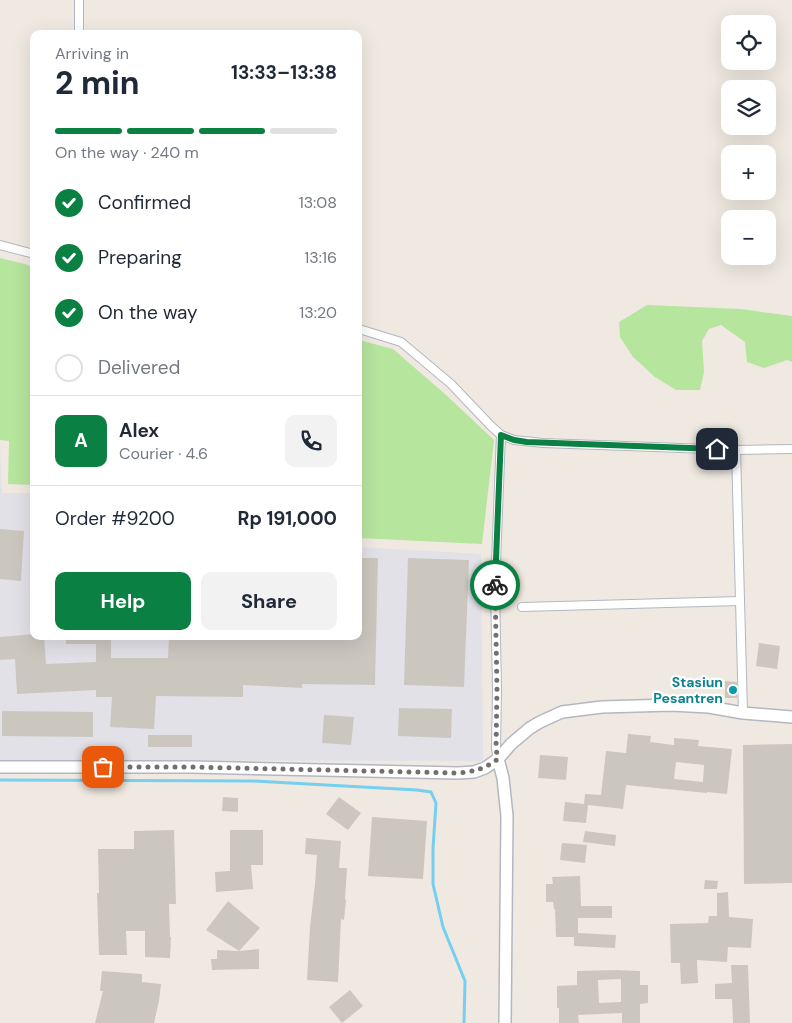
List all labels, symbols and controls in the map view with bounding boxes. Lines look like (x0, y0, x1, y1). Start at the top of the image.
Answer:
map controls (721, 15, 776, 265)
button: locate (721, 15, 776, 70)
text: Arriving in (55, 43, 129, 64)
text: 13:33–13:38 (231, 60, 337, 85)
text: 2 min (55, 62, 140, 104)
button: layers (721, 80, 776, 135)
text: On the way · 240 m (55, 142, 199, 163)
button: + (721, 145, 776, 200)
icon: check (55, 189, 83, 217)
text: Confirmed (98, 190, 191, 215)
text: 13:08 (299, 192, 337, 213)
button: − (721, 210, 776, 265)
icon: check (55, 244, 83, 272)
text: Preparing (98, 245, 182, 270)
text: 13:16 (304, 247, 337, 268)
icon: check (55, 299, 83, 327)
text: On the way (98, 300, 198, 325)
text: 13:20 (299, 302, 337, 323)
text: Delivered (98, 355, 180, 380)
button: phone (285, 415, 337, 467)
text: Alex (119, 418, 159, 443)
text: A (74, 428, 88, 453)
pin (696, 428, 738, 470)
icon: home (703, 435, 731, 463)
text: Courier · 4.6 (119, 443, 208, 464)
text: Order #9200 (55, 506, 175, 531)
text: Rp 191,000 (238, 506, 337, 531)
courier (470, 560, 520, 610)
icon: bike (481, 571, 509, 599)
button: Help (55, 572, 191, 630)
button: Share (201, 572, 337, 630)
place label: Stasiun Pesantren (653, 673, 723, 707)
marker: Stasiun Pesantren (727, 684, 739, 696)
pin (82, 746, 124, 788)
icon: bag (89, 753, 117, 781)

